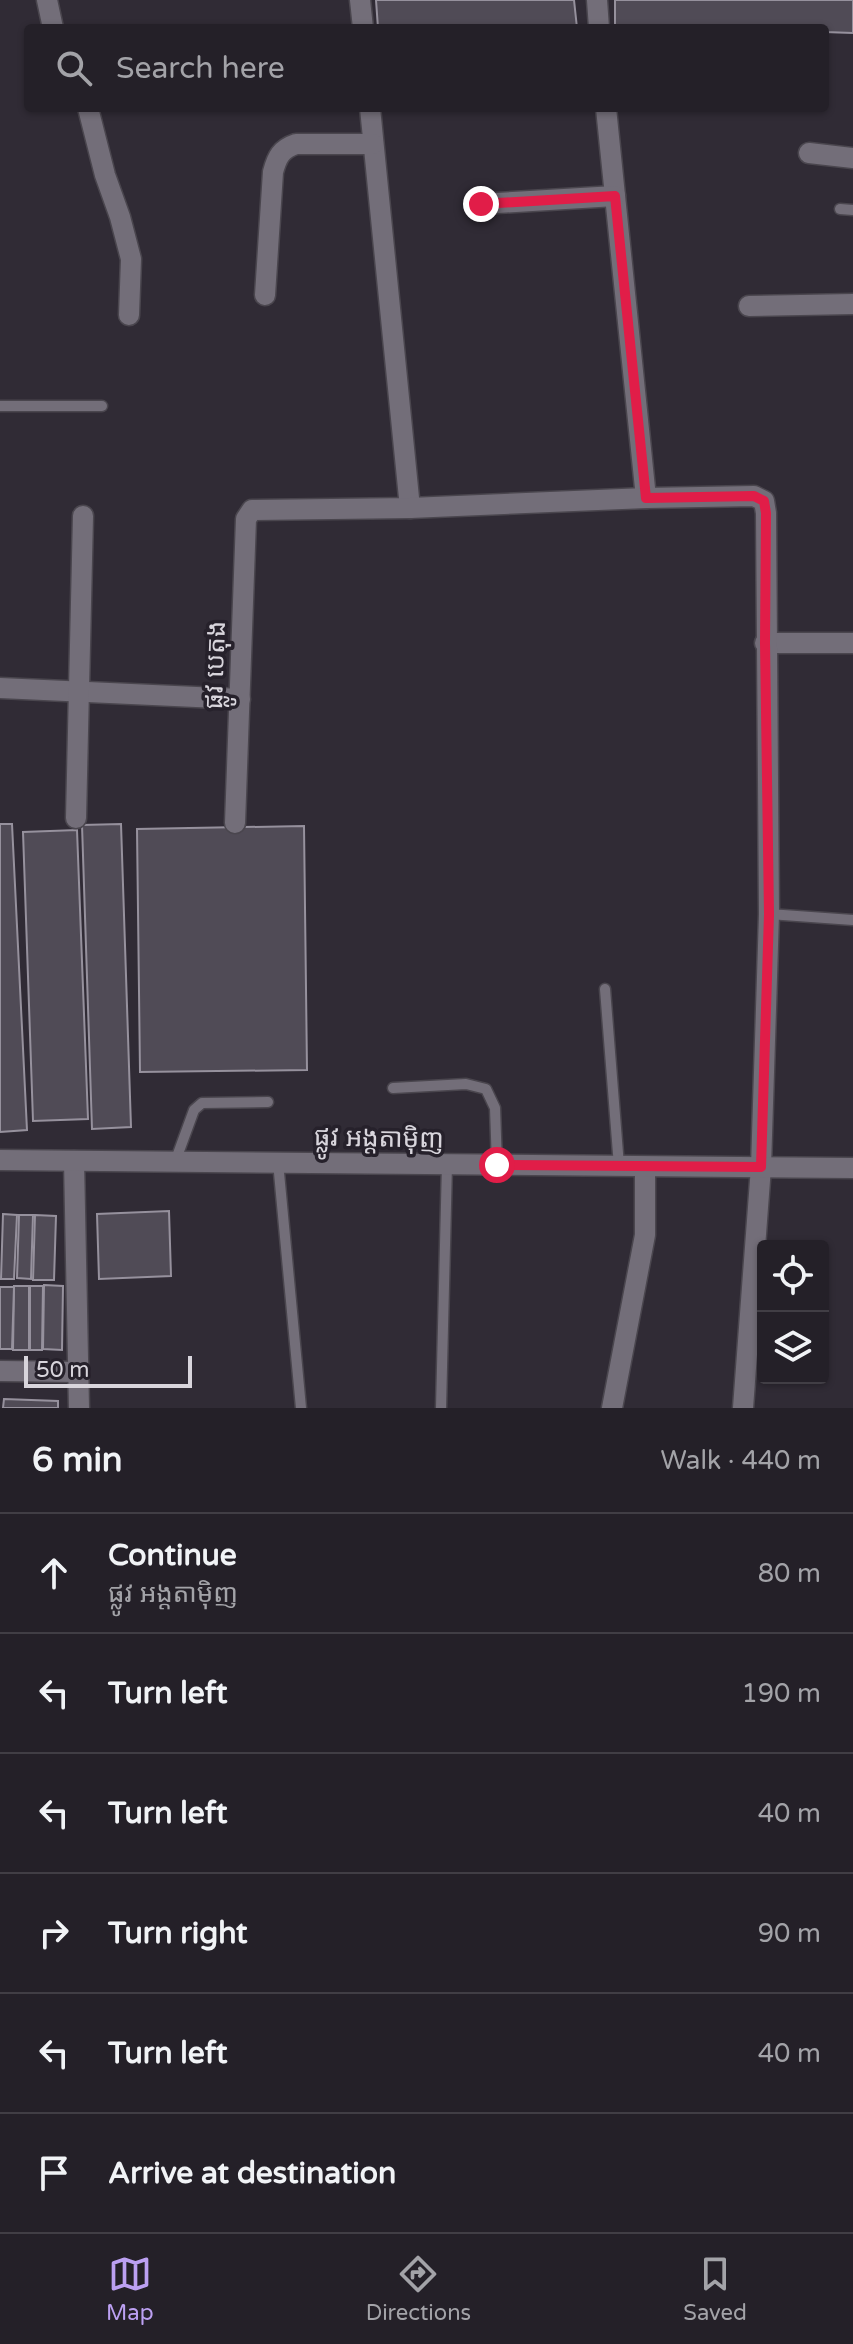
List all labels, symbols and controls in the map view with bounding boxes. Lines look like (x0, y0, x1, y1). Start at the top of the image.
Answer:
search box (24, 24, 829, 112)
icon: search (52, 46, 96, 90)
text: Search here (116, 50, 285, 87)
route end (463, 186, 499, 222)
street label: ផ្លូវ បេតុង (198, 620, 240, 710)
street label: ផ្លូវ អង្តតាម៉ិញ (314, 1121, 444, 1162)
route start (479, 1147, 515, 1183)
map controls (757, 1240, 829, 1384)
button: locate (757, 1240, 829, 1312)
button: layers (757, 1312, 829, 1384)
scale bar (24, 1352, 192, 1388)
text: 50 m (36, 1357, 90, 1383)
text: 6 min (32, 1440, 123, 1481)
text: Walk · 440 m (661, 1445, 821, 1476)
text: Continue (108, 1537, 237, 1574)
icon: ahead (32, 1551, 76, 1595)
text: 80 m (758, 1558, 821, 1589)
text: ផ្លូវ អង្តតាម៉ិញ (108, 1578, 238, 1609)
icon: left (32, 1671, 76, 1715)
text: Turn left (108, 1675, 227, 1712)
text: 190 m (741, 1678, 821, 1709)
icon: left (32, 1791, 76, 1835)
text: Turn left (108, 1795, 227, 1832)
text: 40 m (758, 1798, 821, 1829)
icon: right (32, 1911, 76, 1955)
text: Turn right (108, 1915, 248, 1952)
text: 90 m (758, 1918, 821, 1949)
icon: left (32, 2031, 76, 2075)
text: Turn left (108, 2035, 227, 2072)
text: 40 m (758, 2038, 821, 2069)
icon: arrive (32, 2151, 76, 2195)
text: Arrive at destination (108, 2155, 396, 2192)
tab: Map (106, 2252, 154, 2326)
tab: Directions (366, 2252, 471, 2326)
tab: Saved (683, 2252, 747, 2326)

